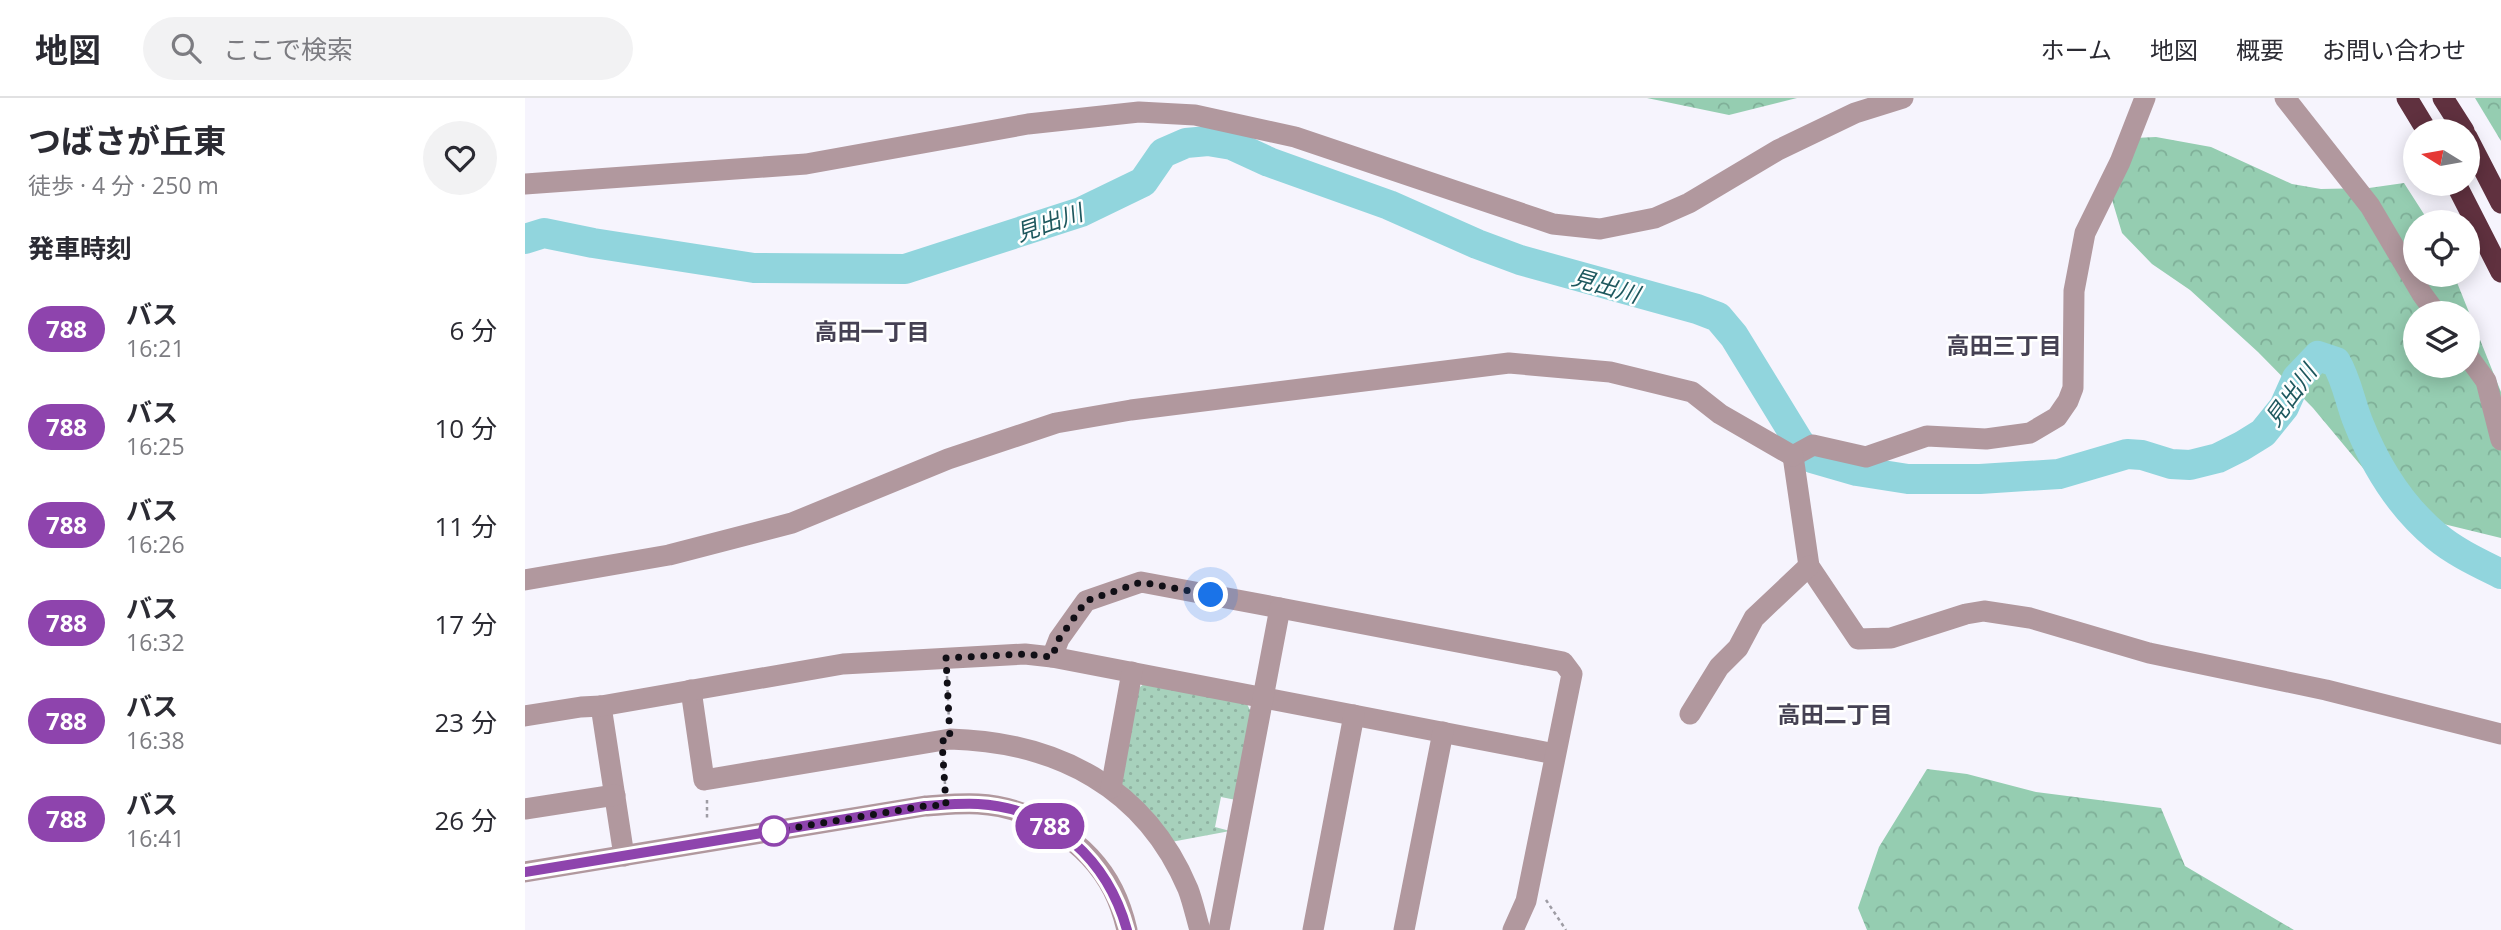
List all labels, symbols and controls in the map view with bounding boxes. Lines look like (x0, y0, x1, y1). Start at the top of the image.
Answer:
search box (143, 17, 633, 80)
text: 地図 (35, 27, 101, 72)
icon: search (167, 29, 205, 67)
text: ここで検索 (223, 31, 353, 67)
text: ホーム (2041, 33, 2112, 66)
text: 地図 (2150, 33, 2198, 66)
text: 概要 (2236, 33, 2284, 66)
text: お問い合わせ (2322, 33, 2466, 66)
text: つばさが丘東 (28, 118, 226, 163)
north arrow (2403, 119, 2480, 196)
map controls (2403, 119, 2480, 378)
button: heart (423, 121, 497, 195)
text: 徒歩 · 4 分 · 250 m (28, 169, 219, 201)
water label: 見出川 (1011, 195, 1090, 248)
button: locate (2403, 210, 2480, 287)
text: 発車時刻 (28, 230, 132, 266)
water label: 見出川 (1568, 260, 1646, 311)
text: バス (126, 296, 178, 332)
button: layers (2403, 301, 2480, 378)
text: 788 (46, 312, 87, 345)
text: 6 分 (449, 312, 497, 348)
district label: 高田一丁目 (815, 315, 930, 347)
district label: 高田三丁目 (1947, 329, 2062, 361)
text: 16:21 (126, 332, 185, 364)
water label: 見出川 (2257, 355, 2325, 432)
text: バス (126, 394, 178, 430)
text: 788 (46, 410, 87, 443)
text: 10 分 (435, 410, 497, 446)
text: 16:25 (126, 430, 185, 462)
text: バス (126, 492, 178, 528)
text: 788 (46, 508, 87, 541)
text: 11 分 (435, 508, 497, 544)
text: 16:26 (126, 528, 185, 560)
your location (1193, 577, 1228, 612)
text: バス (126, 590, 178, 626)
text: 788 (46, 606, 87, 639)
text: 17 分 (435, 606, 497, 642)
text: 16:32 (126, 626, 185, 658)
text: バス (126, 688, 178, 724)
district label: 高田二丁目 (1778, 698, 1893, 730)
text: 788 (46, 704, 87, 737)
text: 23 分 (435, 704, 497, 740)
text: 16:38 (126, 724, 185, 756)
text: バス (126, 786, 178, 822)
text: 788 (46, 802, 87, 835)
text: 26 分 (435, 802, 497, 838)
line badge: 788 (1010, 803, 1090, 849)
text: 788 (1029, 809, 1071, 842)
unlabelled marker (759, 816, 789, 846)
text: 16:41 (126, 822, 185, 854)

